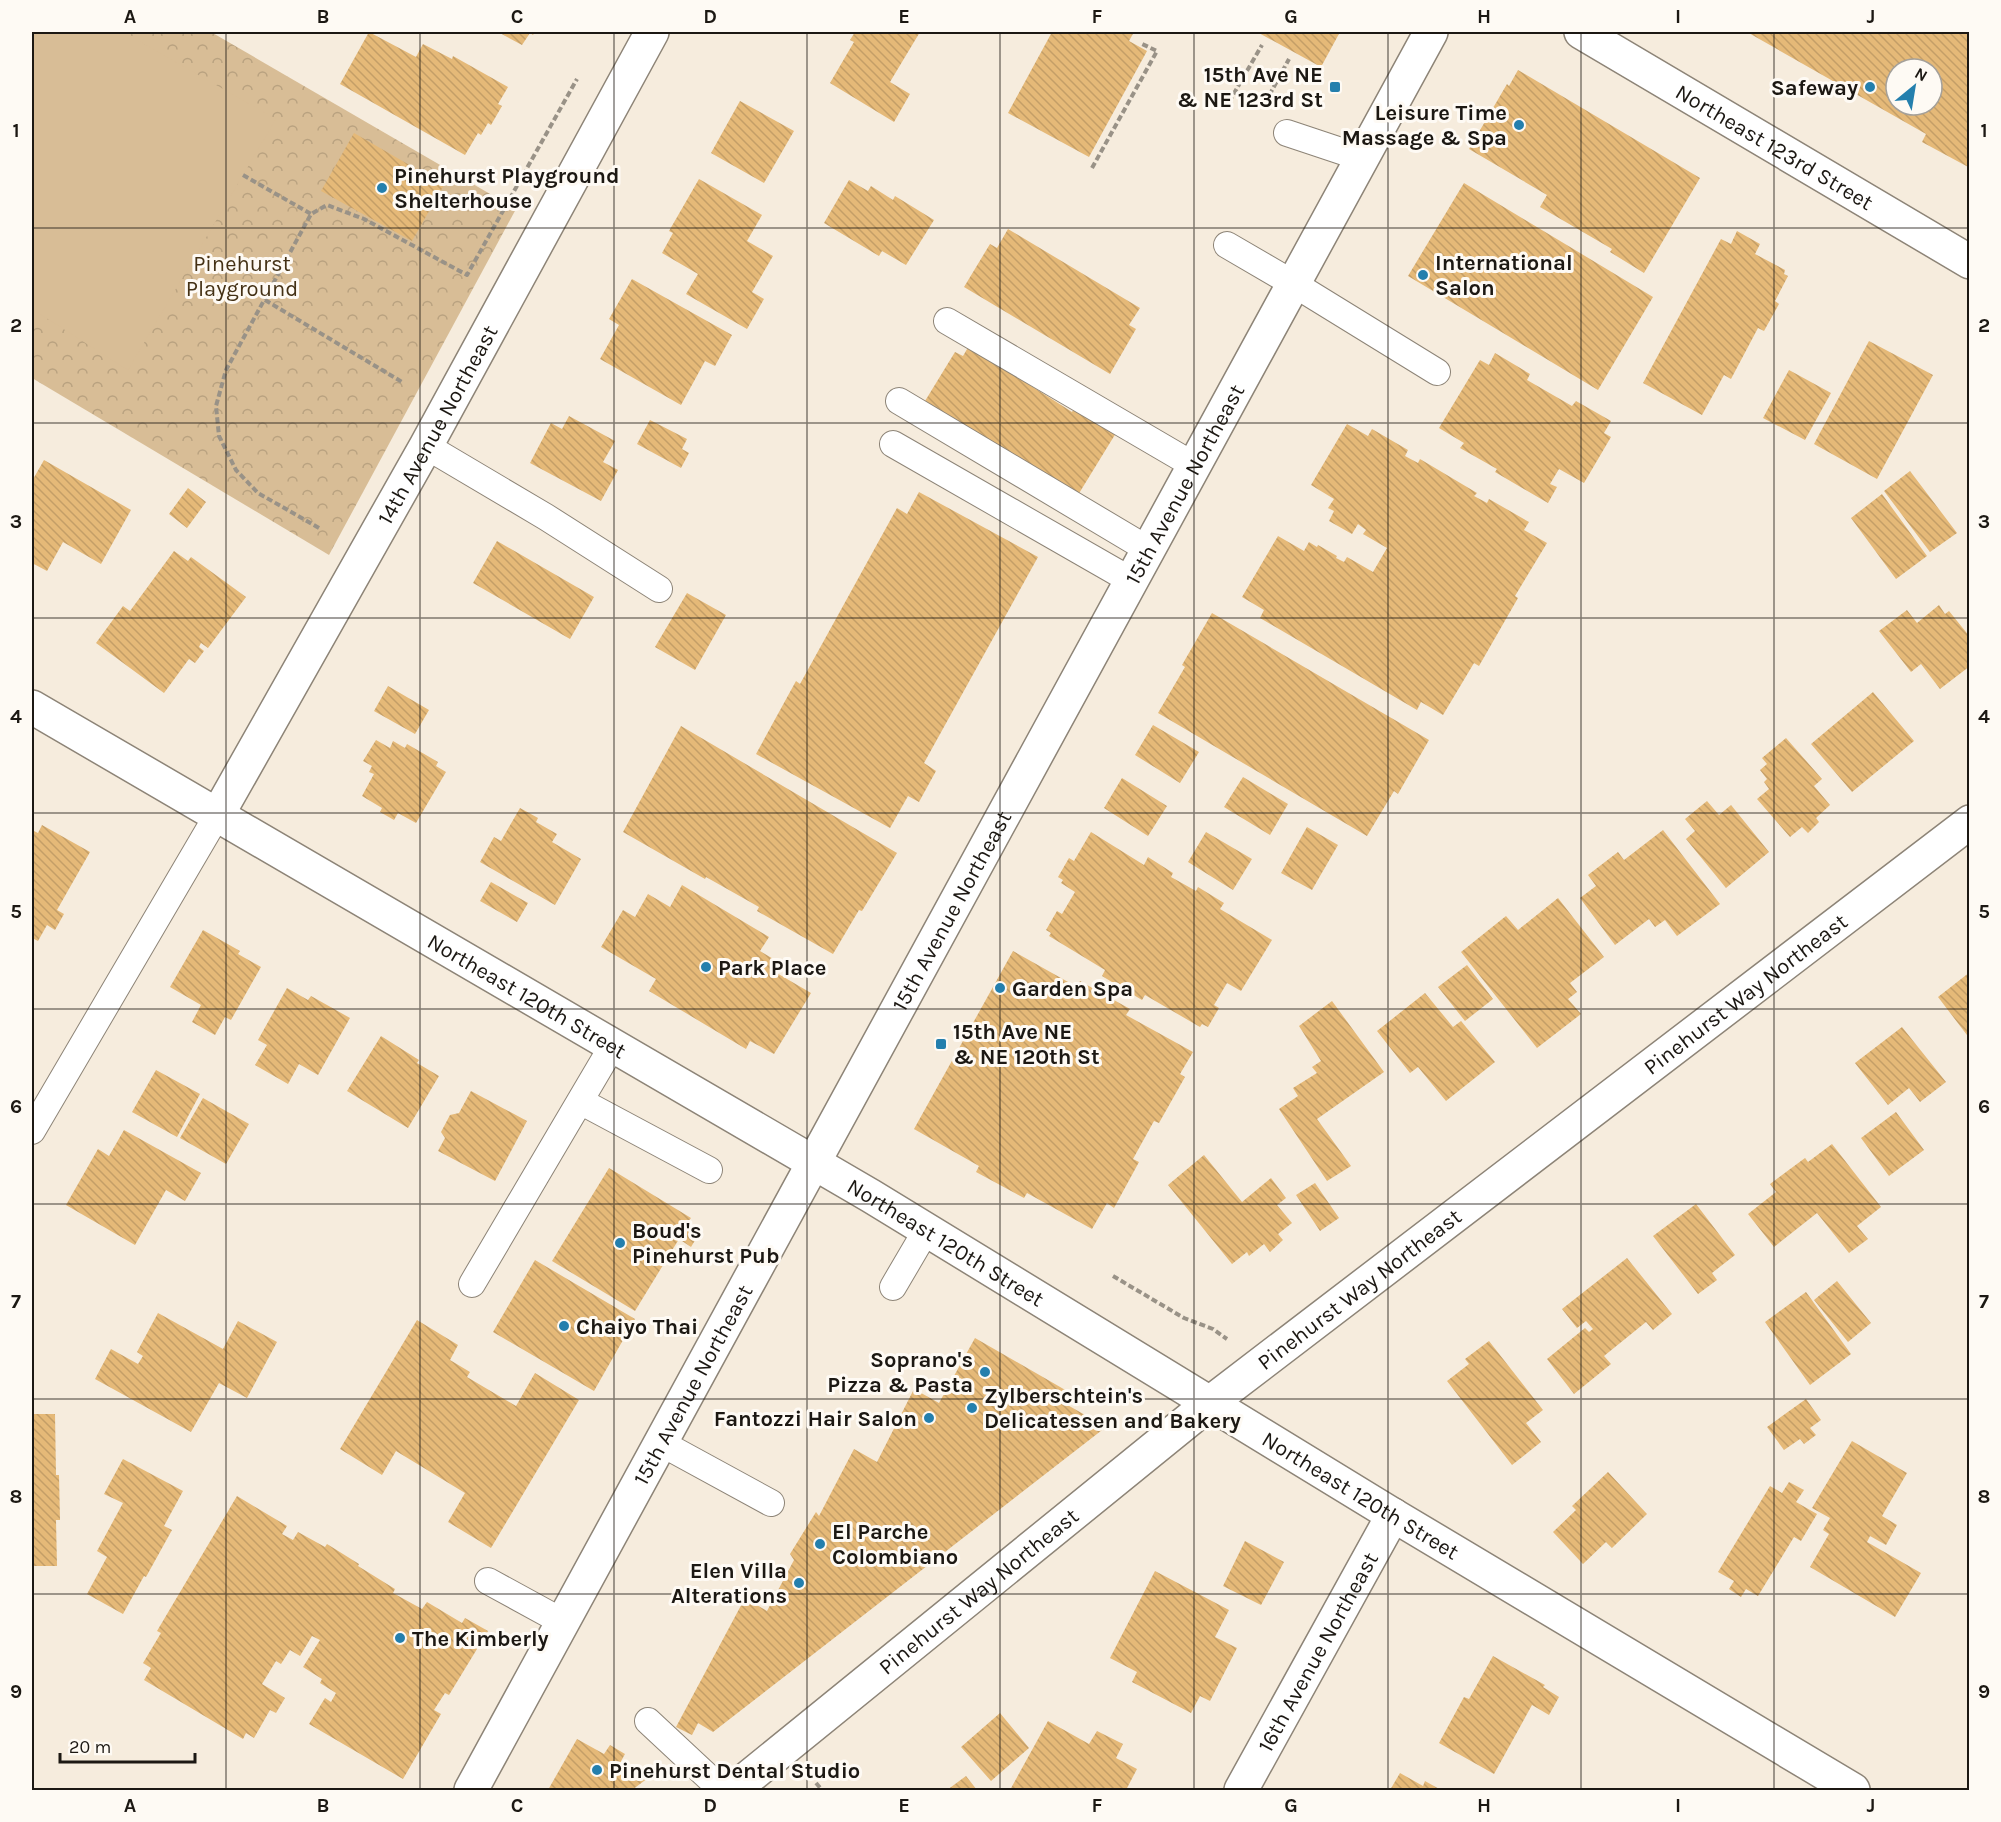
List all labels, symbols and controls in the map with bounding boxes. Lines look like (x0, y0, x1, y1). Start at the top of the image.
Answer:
text: A (124, 5, 137, 28)
text: B (317, 5, 329, 28)
text: C (511, 5, 523, 28)
text: D (703, 5, 717, 28)
text: E (898, 5, 910, 28)
text: F (1092, 5, 1103, 28)
text: G (1284, 5, 1298, 28)
text: H (1477, 5, 1491, 28)
text: I (1675, 5, 1681, 28)
text: J (1867, 5, 1875, 28)
north arrow (1884, 57, 1944, 117)
place label: 15th Ave NE & NE 123rd St (1177, 62, 1323, 113)
text: N (1912, 63, 1931, 86)
place label: Safeway (1771, 75, 1858, 101)
street label: Northeast 123rd Street (1671, 79, 1878, 216)
marker: 15th Ave NE & NE 123rd St (1328, 80, 1342, 94)
marker: Safeway (1863, 80, 1877, 94)
place label: Leisure Time Massage & Spa (1342, 100, 1507, 151)
marker: Leisure Time Massage & Spa (1512, 118, 1526, 132)
text: 1 (12, 119, 20, 142)
text: 1 (1980, 119, 1988, 142)
place label: Pinehurst Playground Shelterhouse (394, 163, 620, 214)
marker: Pinehurst Playground Shelterhouse (375, 181, 389, 195)
place label: International Salon (1435, 250, 1573, 301)
park label: Pinehurst Playground (186, 251, 298, 302)
marker: International Salon (1416, 268, 1430, 282)
text: 2 (10, 314, 22, 337)
text: 2 (1978, 314, 1990, 337)
street label: 14th Avenue Northeast (372, 321, 504, 529)
street label: 15th Avenue Northeast (1120, 380, 1250, 589)
text: 3 (10, 510, 22, 533)
text: 3 (1978, 510, 1990, 533)
text: 4 (10, 705, 22, 728)
text: 4 (1978, 705, 1990, 728)
street label: 15th Avenue Northeast (887, 806, 1017, 1016)
text: 5 (10, 900, 22, 923)
text: 5 (1978, 900, 1990, 923)
street label: Pinehurst Way Northeast (1639, 908, 1853, 1081)
street label: Northeast 120th Street (423, 928, 630, 1064)
place label: Park Place (718, 955, 827, 981)
marker: Park Place (699, 960, 713, 974)
place label: Garden Spa (1012, 976, 1133, 1002)
marker: Garden Spa (993, 981, 1007, 995)
place label: 15th Ave NE & NE 120th St (953, 1019, 1100, 1070)
marker: 15th Ave NE & NE 120th St (934, 1037, 948, 1051)
text: 6 (10, 1095, 22, 1118)
text: 6 (1978, 1095, 1990, 1118)
street label: Northeast 120th Street (842, 1173, 1048, 1313)
street label: Pinehurst Way Northeast (1253, 1204, 1467, 1376)
place label: Boud's Pinehurst Pub (632, 1218, 779, 1269)
marker: Boud's Pinehurst Pub (613, 1236, 627, 1250)
street label: 15th Avenue Northeast (628, 1280, 758, 1490)
text: 7 (11, 1290, 21, 1313)
text: 7 (1979, 1290, 1989, 1313)
place label: Chaiyo Thai (576, 1314, 698, 1340)
marker: Chaiyo Thai (557, 1319, 571, 1333)
place label: Soprano's Pizza & Pasta (827, 1347, 973, 1398)
marker: Soprano's Pizza & Pasta (978, 1365, 992, 1379)
place label: Zylberschtein's Delicatessen and Bakery (984, 1383, 1241, 1434)
marker: Zylberschtein's Delicatessen and Bakery (965, 1401, 979, 1415)
place label: Fantozzi Hair Salon (714, 1406, 917, 1432)
marker: Fantozzi Hair Salon (922, 1411, 936, 1425)
street label: Northeast 120th Street (1257, 1426, 1463, 1565)
text: 8 (10, 1485, 22, 1508)
text: 8 (1978, 1485, 1990, 1508)
street label: Pinehurst Way Northeast (874, 1503, 1084, 1680)
place label: El Parche Colombiano (832, 1519, 958, 1570)
marker: El Parche Colombiano (813, 1537, 827, 1551)
street label: 16th Avenue Northeast (1253, 1548, 1384, 1757)
place label: Elen Villa Alterations (671, 1558, 787, 1609)
marker: Elen Villa Alterations (792, 1576, 806, 1590)
place label: The Kimberly (412, 1626, 549, 1652)
marker: The Kimberly (393, 1631, 407, 1645)
text: 9 (10, 1680, 22, 1703)
text: 9 (1978, 1680, 1990, 1703)
scale bar (60, 1726, 195, 1764)
text: 20 m (69, 1736, 111, 1758)
place label: Pinehurst Dental Studio (609, 1758, 860, 1784)
marker: Pinehurst Dental Studio (590, 1763, 604, 1777)
text: A (124, 1794, 137, 1817)
text: B (317, 1794, 329, 1817)
text: C (511, 1794, 523, 1817)
text: D (703, 1794, 717, 1817)
text: E (898, 1794, 910, 1817)
text: F (1092, 1794, 1103, 1817)
text: G (1284, 1794, 1298, 1817)
text: H (1477, 1794, 1491, 1817)
text: I (1675, 1794, 1681, 1817)
text: J (1867, 1794, 1875, 1817)

